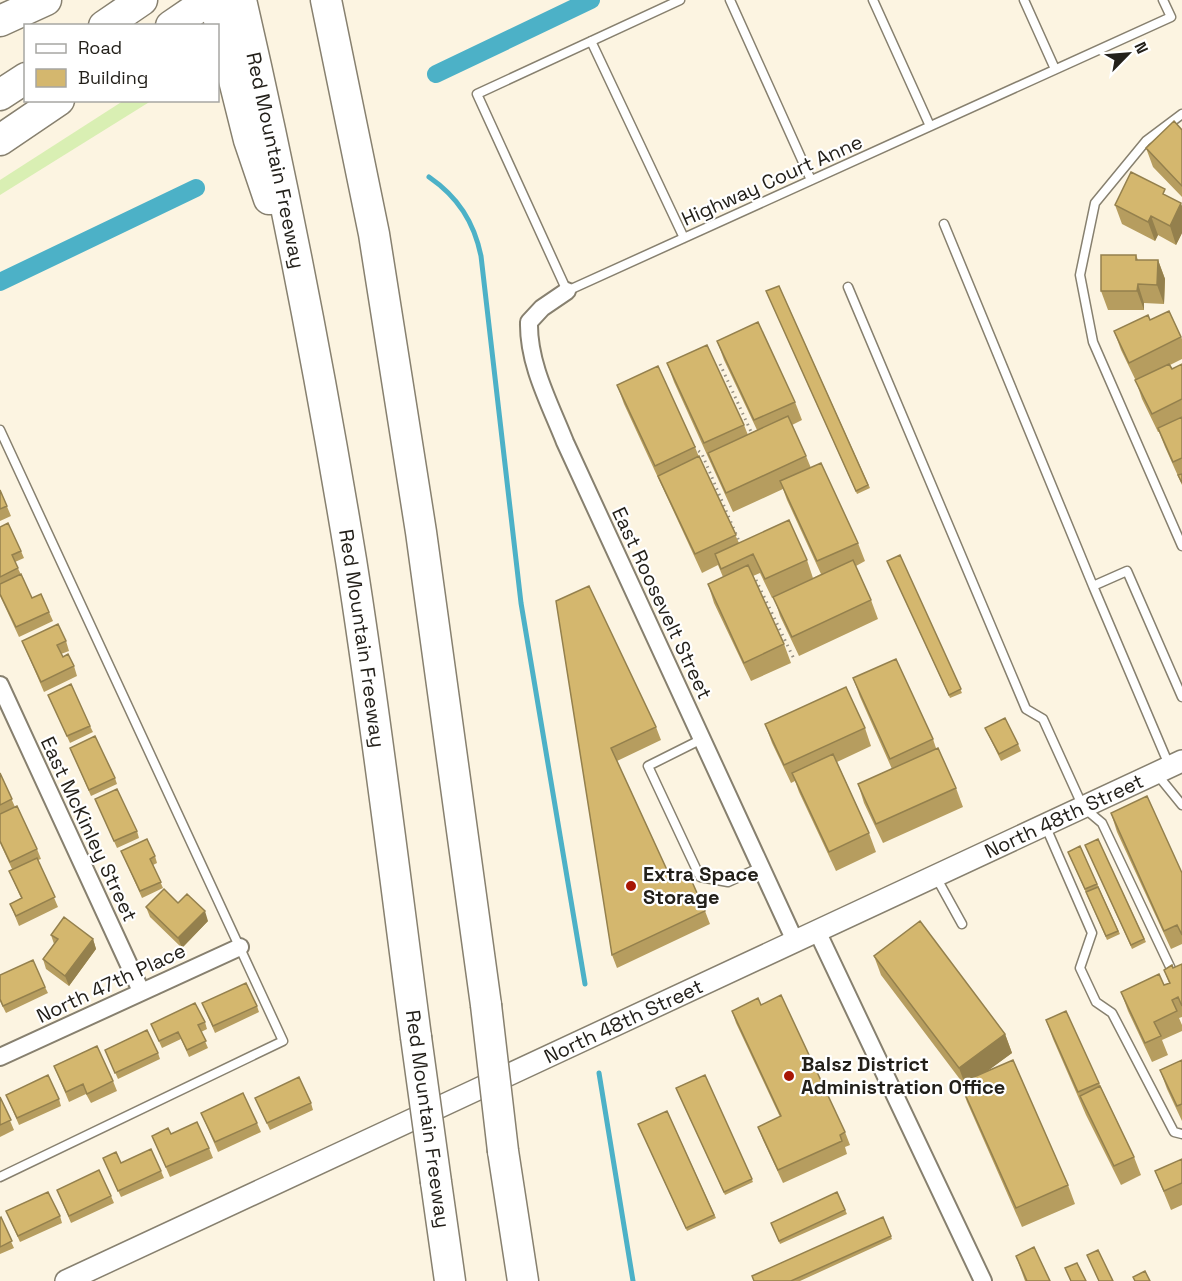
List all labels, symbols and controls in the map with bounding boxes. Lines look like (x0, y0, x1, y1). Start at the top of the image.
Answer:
legend (24, 24, 219, 102)
north arrow (1098, 24, 1158, 84)
text: Road (78, 36, 122, 59)
text: N (1129, 39, 1153, 57)
street label: Red Mountain Freeway (240, 50, 311, 271)
text: Building (78, 66, 148, 89)
street label: Highway Court Anne (677, 128, 867, 232)
street label: East Roosevelt Street (606, 503, 718, 703)
street label: Red Mountain Freeway (333, 527, 391, 749)
street label: East McKinley Street (35, 732, 143, 926)
street label: North 48th Street (980, 768, 1148, 864)
place label: Extra Space Storage (643, 861, 759, 910)
marker: Extra Space Storage (624, 879, 638, 893)
street label: North 47th Place (32, 937, 190, 1029)
street label: North 48th Street (540, 973, 707, 1069)
street label: Red Mountain Freeway (400, 1008, 456, 1230)
place label: Balsz District Administration Office (801, 1051, 1005, 1100)
marker: Balsz District Administration Office (782, 1069, 796, 1083)

